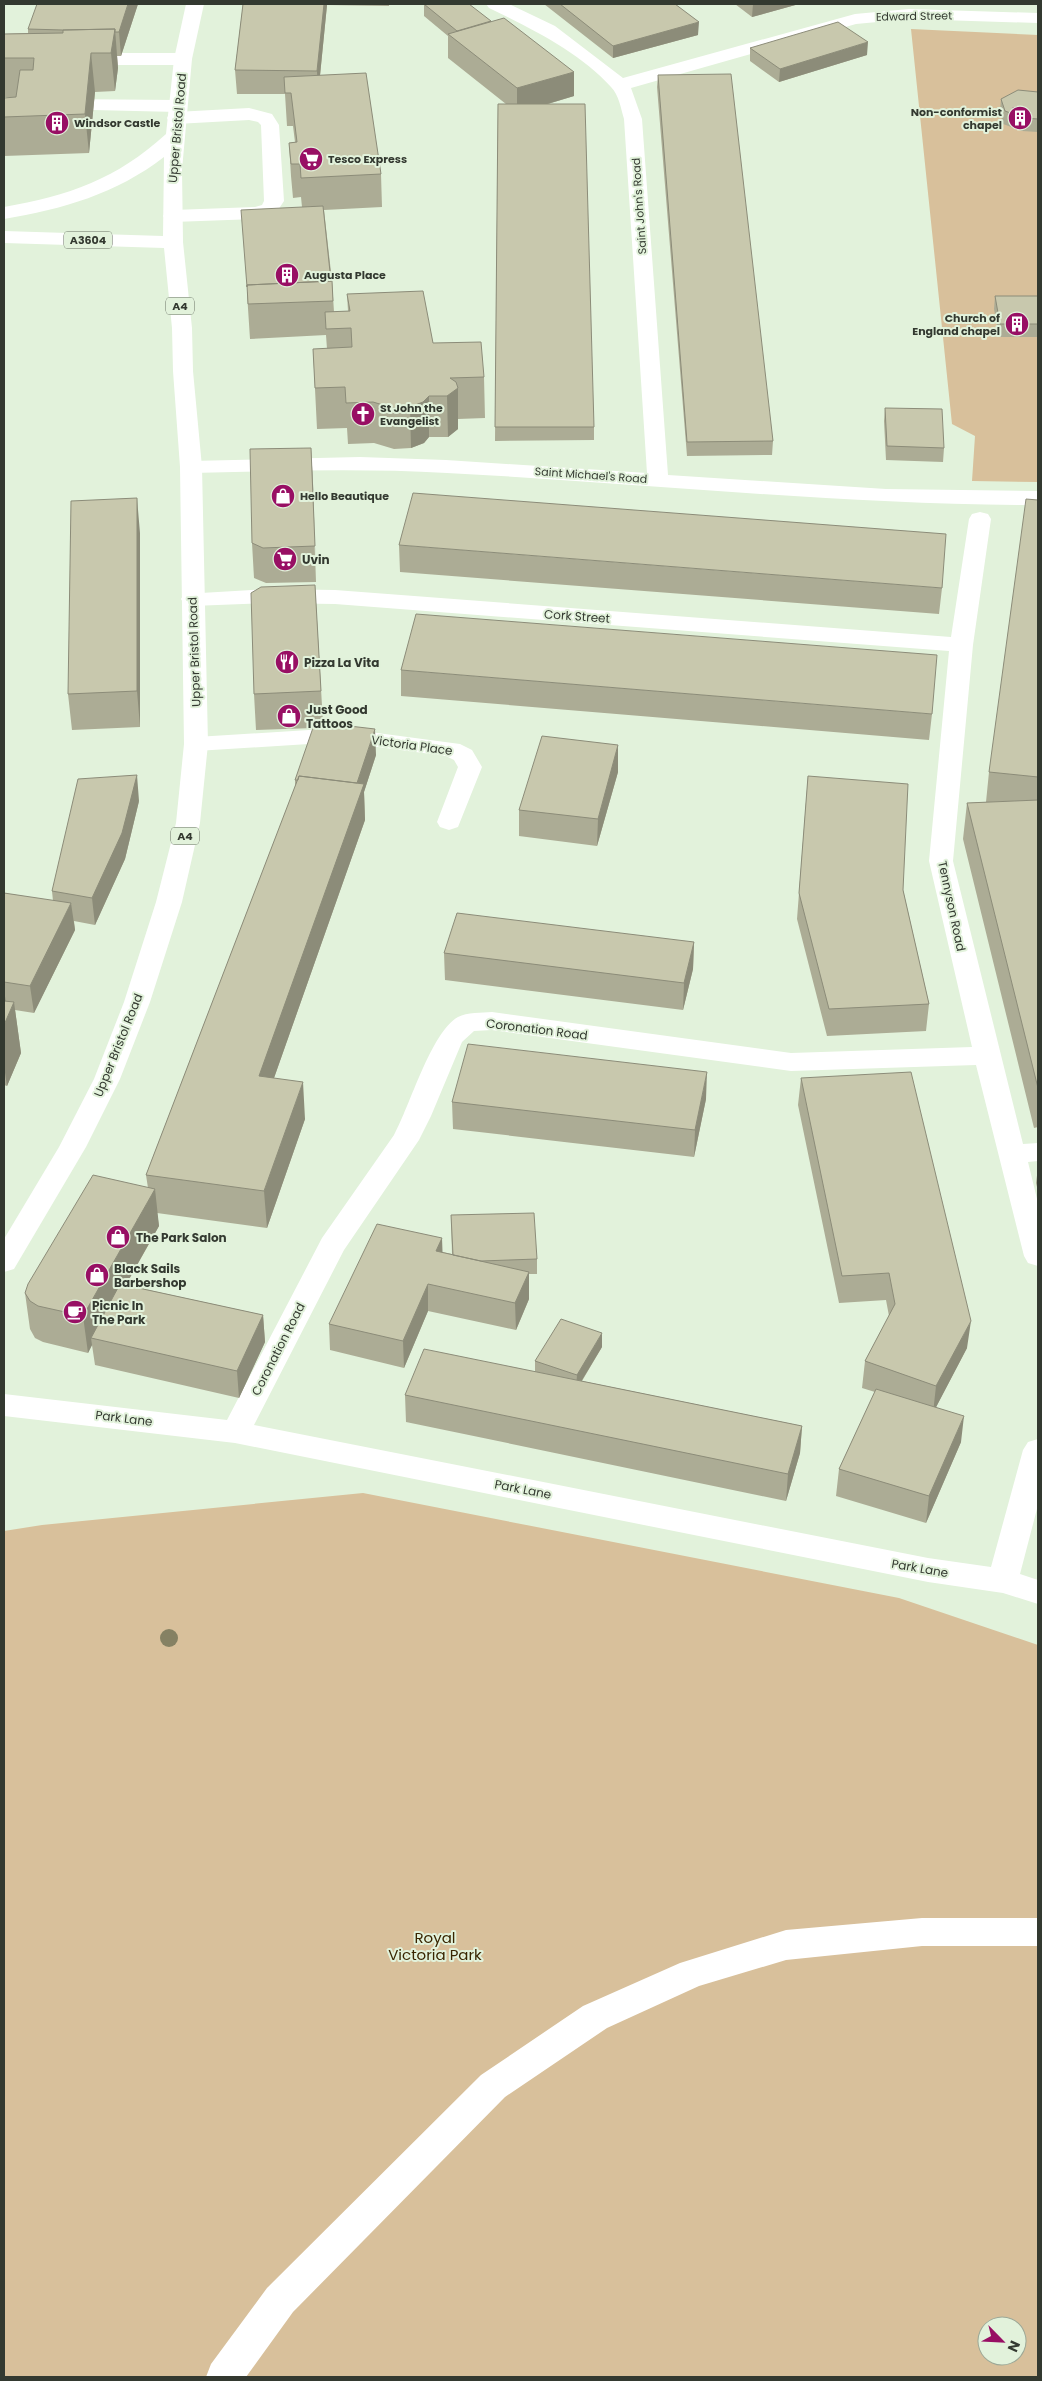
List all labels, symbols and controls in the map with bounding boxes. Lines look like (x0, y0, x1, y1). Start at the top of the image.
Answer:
street label: Edward Street (876, 7, 952, 25)
street label: Upper Bristol Road (164, 73, 190, 183)
place label: Non-conformist chapel (911, 104, 1003, 133)
building icon: Non-conformist chapel (1007, 105, 1033, 131)
building icon: Windsor Castle (44, 110, 70, 136)
place label: Windsor Castle (74, 115, 161, 131)
supermarket icon: Tesco Express (298, 146, 324, 172)
place label: Tesco Express (328, 151, 407, 167)
street label: Saint John's Road (628, 157, 650, 255)
road number: A3604 (64, 232, 112, 248)
building icon: Augusta Place (274, 262, 300, 288)
place label: Augusta Place (304, 267, 386, 283)
road number: A4 (166, 298, 194, 314)
place label: Church of England chapel (912, 310, 1000, 339)
building icon: Church of England chapel (1004, 311, 1030, 337)
place label: St John the Evangelist (380, 400, 443, 429)
church icon: St John the Evangelist (350, 401, 376, 427)
street label: Saint Michael's Road (534, 463, 648, 487)
shop icon: Hello Beautique (270, 483, 296, 509)
place label: Hello Beautique (300, 488, 389, 504)
supermarket icon: Uvin (272, 546, 298, 572)
place label: Uvin (302, 551, 330, 568)
street label: Upper Bristol Road (184, 597, 204, 707)
street label: Cork Street (544, 605, 610, 627)
restaurant icon: Pizza La Vita (274, 649, 300, 675)
place label: Pizza La Vita (304, 654, 379, 671)
place label: Just Good Tattoos (306, 701, 368, 732)
shop icon: Just Good Tattoos (276, 703, 302, 729)
street label: Victoria Place (370, 731, 454, 759)
road number: A4 (171, 828, 199, 844)
street label: Tennyson Road (934, 859, 970, 953)
street label: Upper Bristol Road (90, 991, 146, 1099)
street label: Coronation Road (485, 1014, 589, 1044)
shop icon: The Park Salon (105, 1224, 131, 1250)
place label: The Park Salon (136, 1229, 227, 1246)
place label: Black Sails Barbershop (114, 1260, 186, 1291)
shop icon: Black Sails Barbershop (84, 1262, 110, 1288)
place label: Picnic In The Park (92, 1297, 146, 1328)
cafe icon: Picnic In The Park (62, 1299, 88, 1325)
street label: Coronation Road (247, 1300, 309, 1398)
street label: Park Lane (95, 1406, 153, 1430)
street label: Park Lane (493, 1475, 553, 1503)
street label: Park Lane (890, 1555, 950, 1581)
park label: Royal Victoria Park (388, 1927, 482, 1965)
north arrow (977, 2316, 1027, 2366)
text: N (1003, 2337, 1025, 2355)

